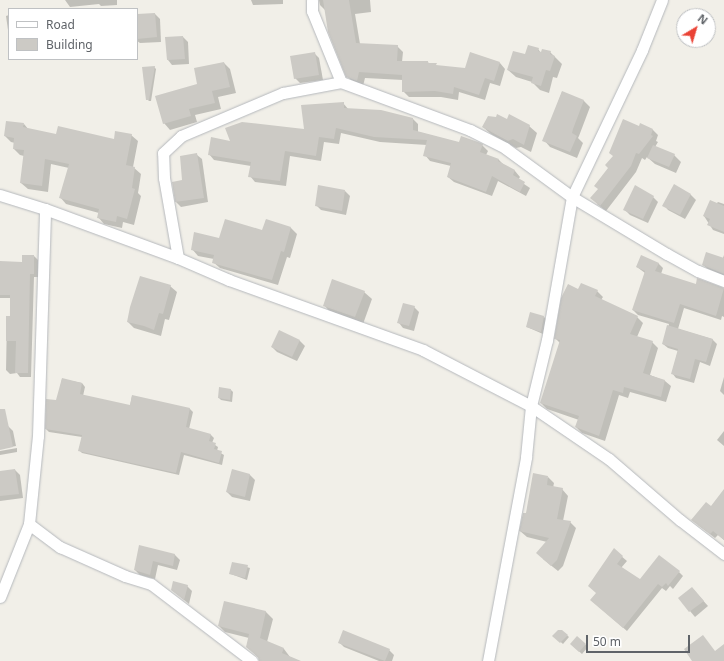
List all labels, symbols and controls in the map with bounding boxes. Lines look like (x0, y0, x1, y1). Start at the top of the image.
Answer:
legend (8, 8, 138, 60)
north arrow (676, 8, 716, 48)
text: N (695, 10, 711, 28)
text: Road (46, 16, 75, 33)
text: Building (46, 36, 93, 53)
scale bar (588, 627, 692, 653)
text: 50 m (593, 633, 621, 650)

